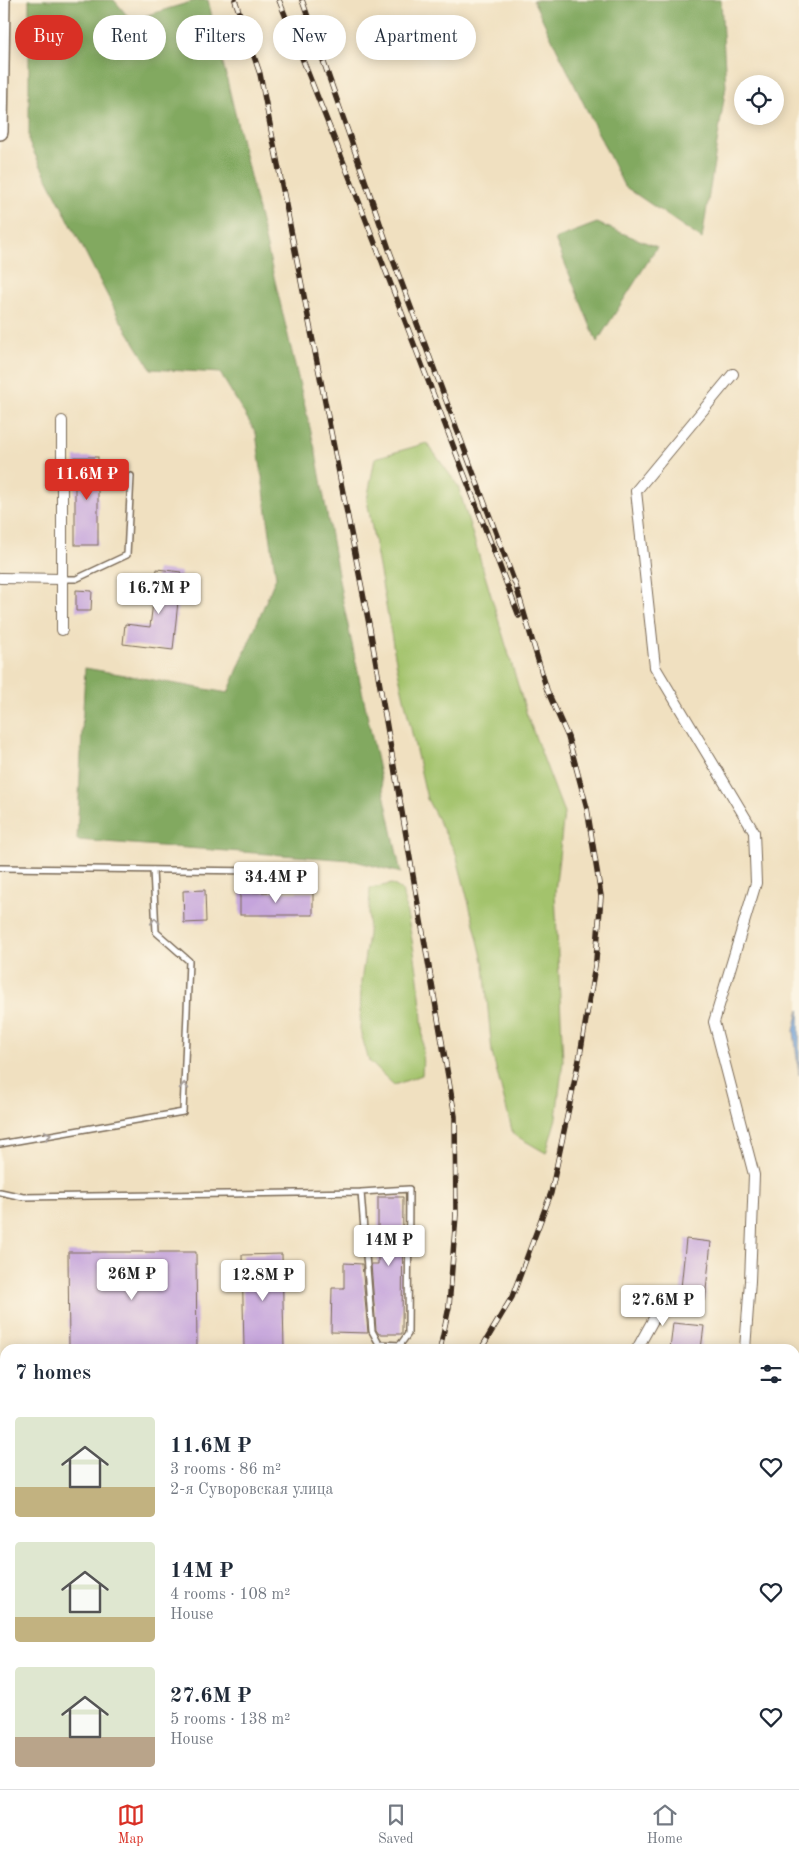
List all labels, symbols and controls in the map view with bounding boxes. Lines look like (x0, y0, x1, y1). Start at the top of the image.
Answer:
chip: Buy (15, 15, 83, 60)
chip: Rent (93, 15, 166, 60)
chip: Filters (176, 15, 263, 60)
chip: New (273, 15, 346, 60)
chip: Apartment (356, 15, 476, 60)
map controls (734, 75, 784, 125)
button: locate (734, 75, 784, 125)
pin: 11.6M ₽ (41, 458, 133, 501)
text: 11.6M ₽ (56, 467, 118, 483)
pin: 16.7M ₽ (113, 572, 205, 615)
text: 16.7M ₽ (128, 581, 190, 597)
pin: 34.4M ₽ (230, 862, 322, 904)
text: 34.4M ₽ (245, 870, 307, 886)
one-way arrow (150, 917, 161, 925)
one-way arrow (178, 1082, 189, 1090)
one-way arrow (44, 1131, 52, 1141)
pin: 14M ₽ (354, 1224, 424, 1267)
text: 14M ₽ (365, 1233, 413, 1249)
pin: 26M ₽ (97, 1258, 167, 1301)
pin: 12.8M ₽ (217, 1260, 309, 1302)
text: 26M ₽ (108, 1267, 156, 1283)
text: 12.8M ₽ (232, 1268, 294, 1284)
pin: 27.6M ₽ (617, 1284, 709, 1327)
text: 27.6M ₽ (632, 1293, 694, 1309)
icon: filters (757, 1360, 785, 1388)
text: 7 homes (15, 1363, 91, 1384)
text: 11.6M ₽ (170, 1436, 252, 1457)
icon: home (55, 1437, 115, 1497)
icon: heart (757, 1453, 785, 1481)
text: 3 rooms · 86 m² (170, 1462, 281, 1478)
text: 2-я Суворовская улица (170, 1482, 333, 1498)
text: 14M ₽ (170, 1561, 234, 1582)
icon: home (55, 1562, 115, 1622)
icon: heart (757, 1578, 785, 1606)
text: 4 rooms · 108 m² (170, 1587, 290, 1603)
text: House (170, 1607, 213, 1623)
text: 27.6M ₽ (170, 1686, 252, 1707)
icon: home (55, 1687, 115, 1747)
icon: heart (757, 1703, 785, 1731)
text: 5 rooms · 138 m² (170, 1712, 290, 1728)
text: House (170, 1732, 213, 1748)
tab: Map (117, 1801, 145, 1848)
tab: Saved (378, 1801, 414, 1848)
tab: Home (647, 1801, 682, 1848)

